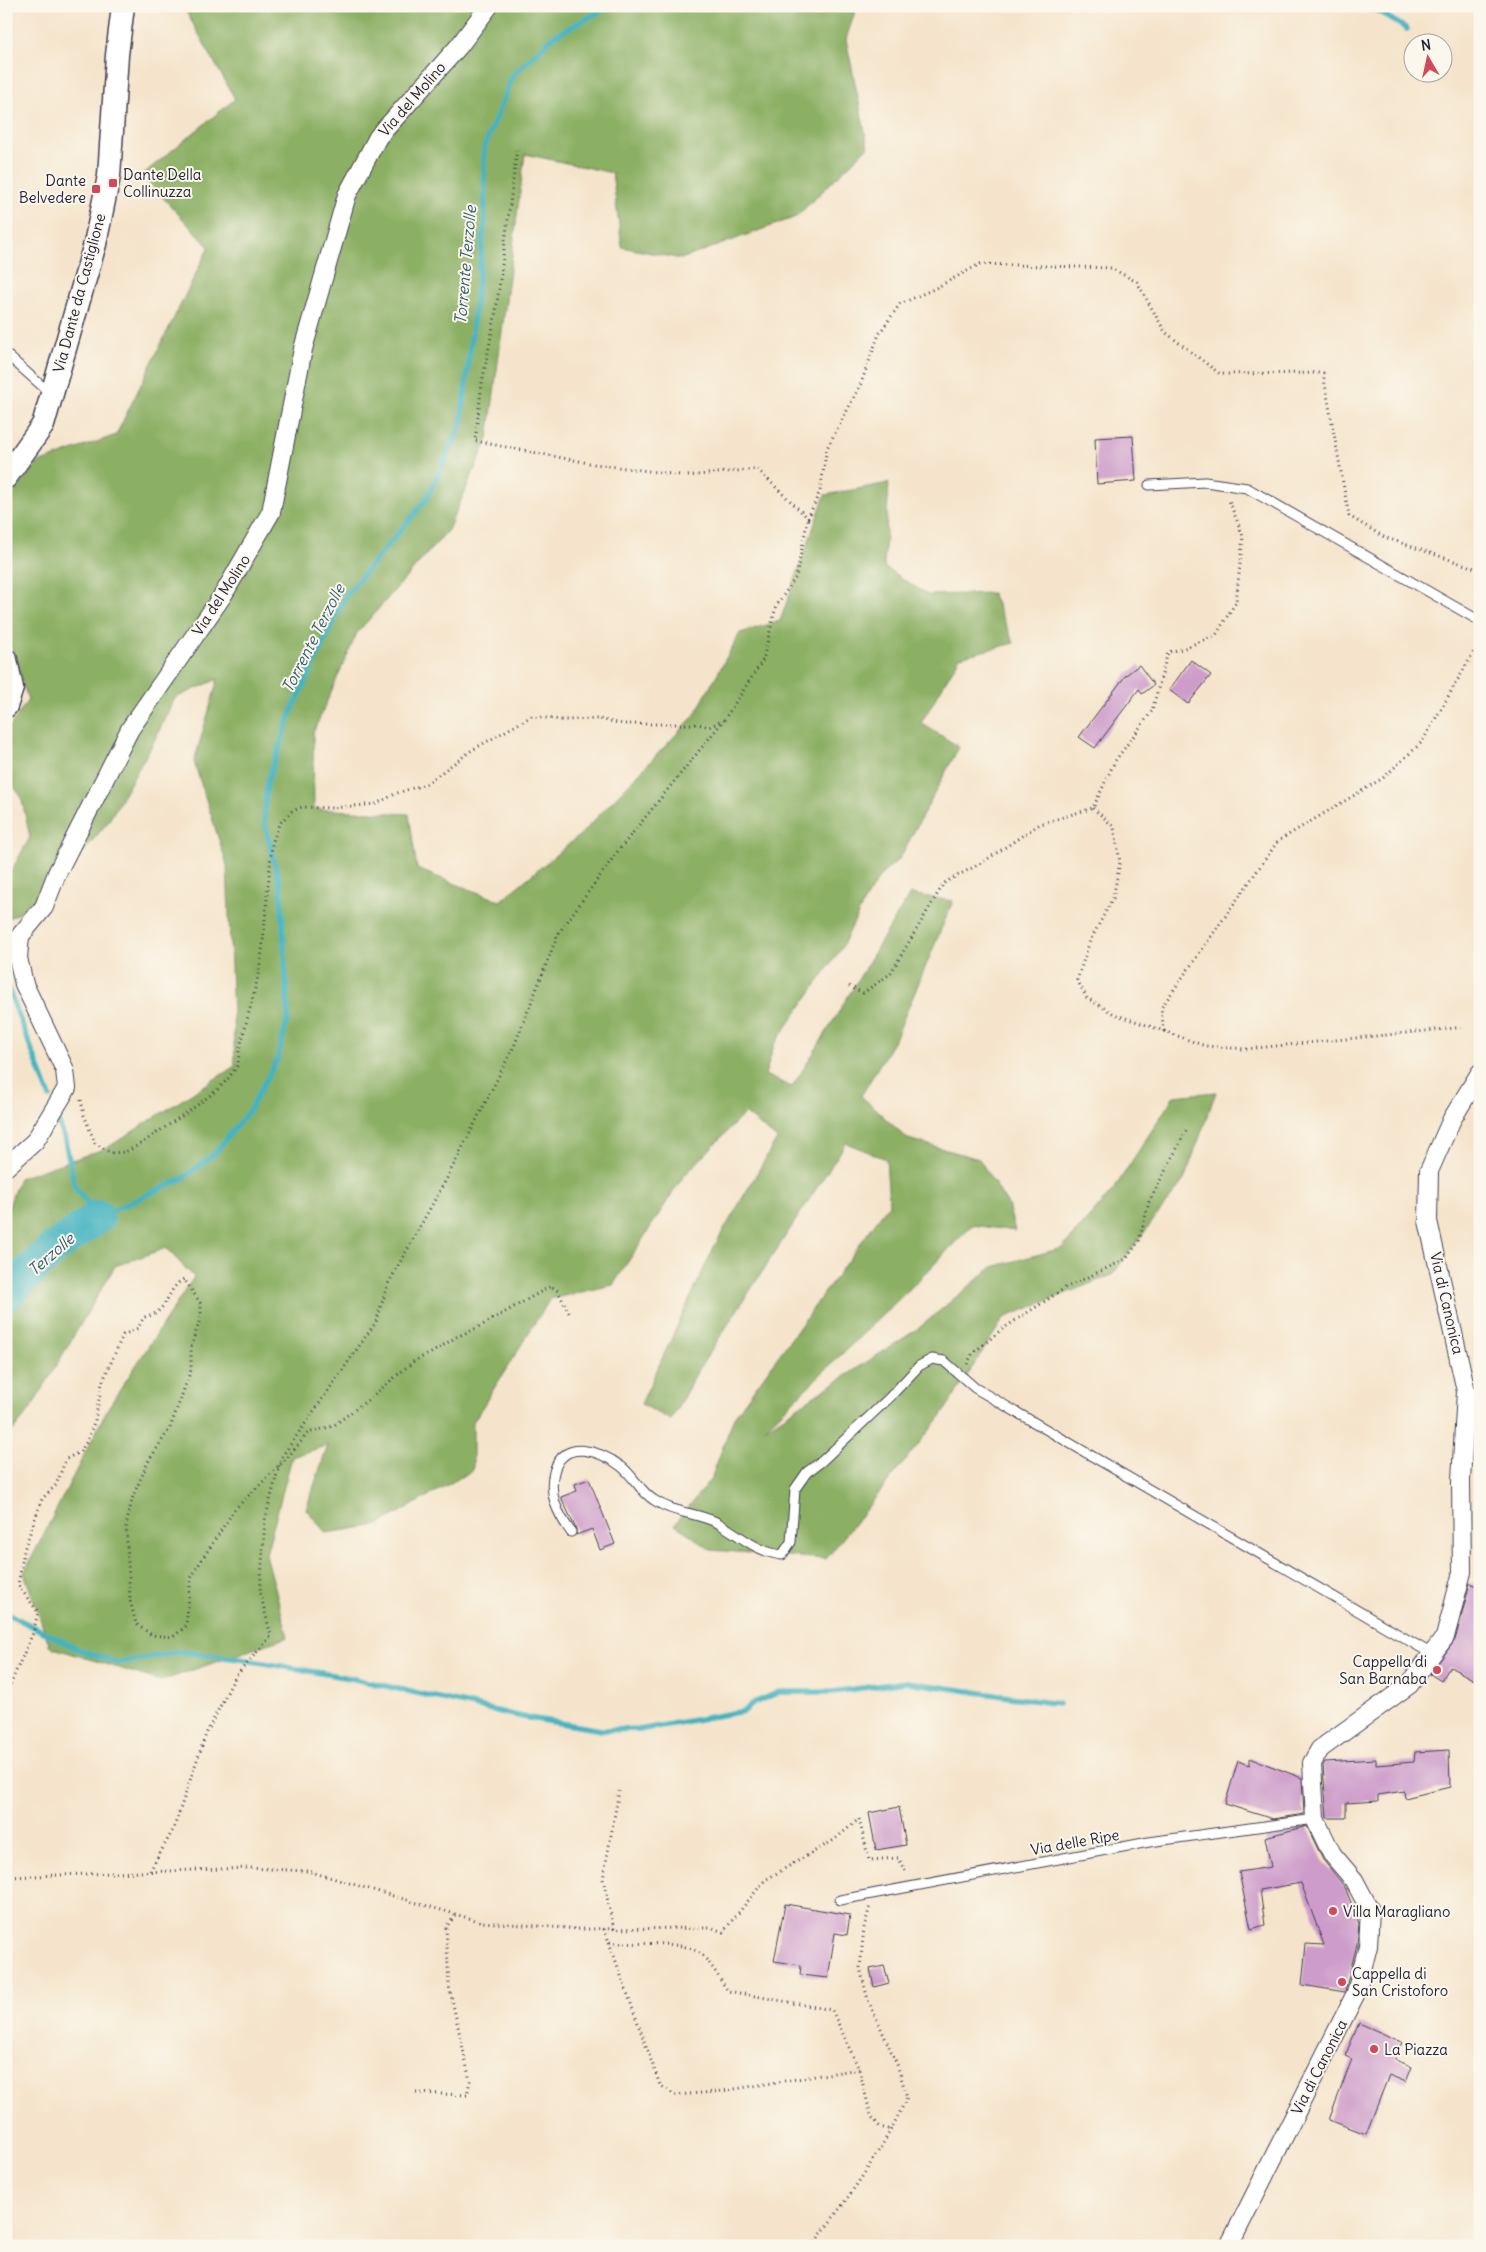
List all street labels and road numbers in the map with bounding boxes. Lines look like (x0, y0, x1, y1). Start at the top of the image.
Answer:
street label: Via del Molino (374, 58, 450, 140)
street label: Via Dante da Castiglione (49, 211, 109, 375)
street label: Via del Molino (188, 551, 254, 639)
street label: Via di Canonica (1426, 1250, 1468, 1356)
street label: Via delle Ripe (1029, 1825, 1121, 1859)
street label: Via di Canonica (1287, 2016, 1351, 2118)

